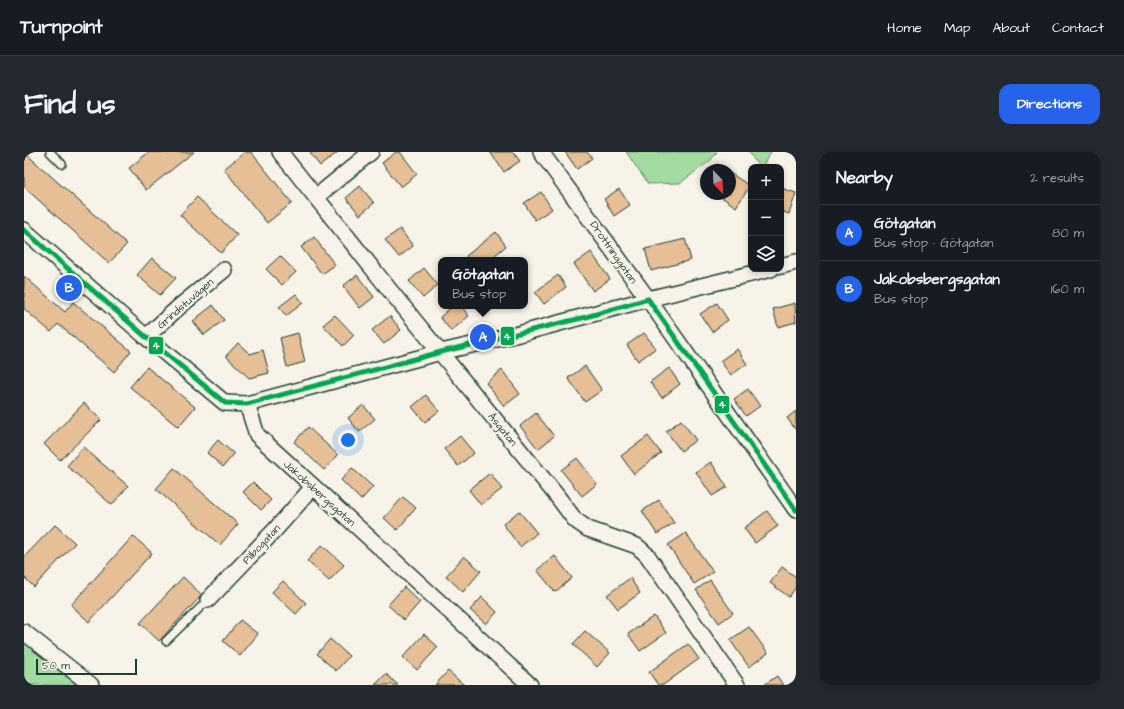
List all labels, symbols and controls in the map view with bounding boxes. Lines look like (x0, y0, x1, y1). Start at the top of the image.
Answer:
text: Turnpoint (20, 14, 103, 41)
text: Home (887, 18, 922, 38)
text: Map (944, 18, 970, 38)
text: About (992, 18, 1030, 38)
text: Contact (1052, 18, 1104, 38)
button: Directions (999, 84, 1100, 124)
text: Find us (24, 85, 115, 124)
north arrow (700, 164, 736, 200)
map controls (748, 164, 784, 272)
button: + (748, 164, 784, 200)
text: Nearby (836, 166, 893, 190)
text: 2 results (1030, 169, 1084, 187)
button: − (748, 200, 784, 236)
text: Götgatan (874, 213, 935, 234)
street label: Drottninggatan (586, 218, 641, 288)
text: A (845, 224, 853, 242)
text: 80 m (1052, 224, 1084, 242)
text: Bus stop · Götgatan (874, 234, 993, 252)
button: layers (748, 236, 784, 272)
popup (438, 257, 528, 309)
text: Götgatan (452, 264, 514, 285)
text: Jakobsbergsgatan (874, 269, 1000, 290)
pin: B (56, 273, 82, 303)
street label: Grindstuvägen (154, 274, 218, 333)
text: B (844, 280, 854, 298)
text: 160 m (1051, 280, 1084, 298)
text: Bus stop (452, 285, 506, 303)
text: Bus stop (874, 290, 928, 308)
pin: A (470, 322, 496, 352)
line badge: 4 (500, 326, 515, 346)
text: 4 (503, 329, 511, 344)
line badge: 4 (148, 336, 164, 355)
text: 4 (152, 338, 160, 353)
line badge: 4 (714, 395, 730, 414)
text: 4 (718, 397, 726, 412)
street label: Åsgatan (484, 409, 521, 450)
your location (338, 430, 358, 450)
street label: Jakobsbergsgatan (280, 457, 359, 531)
street label: Pilbogatan (239, 521, 285, 568)
scale bar (36, 657, 137, 676)
text: 50 m (42, 658, 70, 673)

